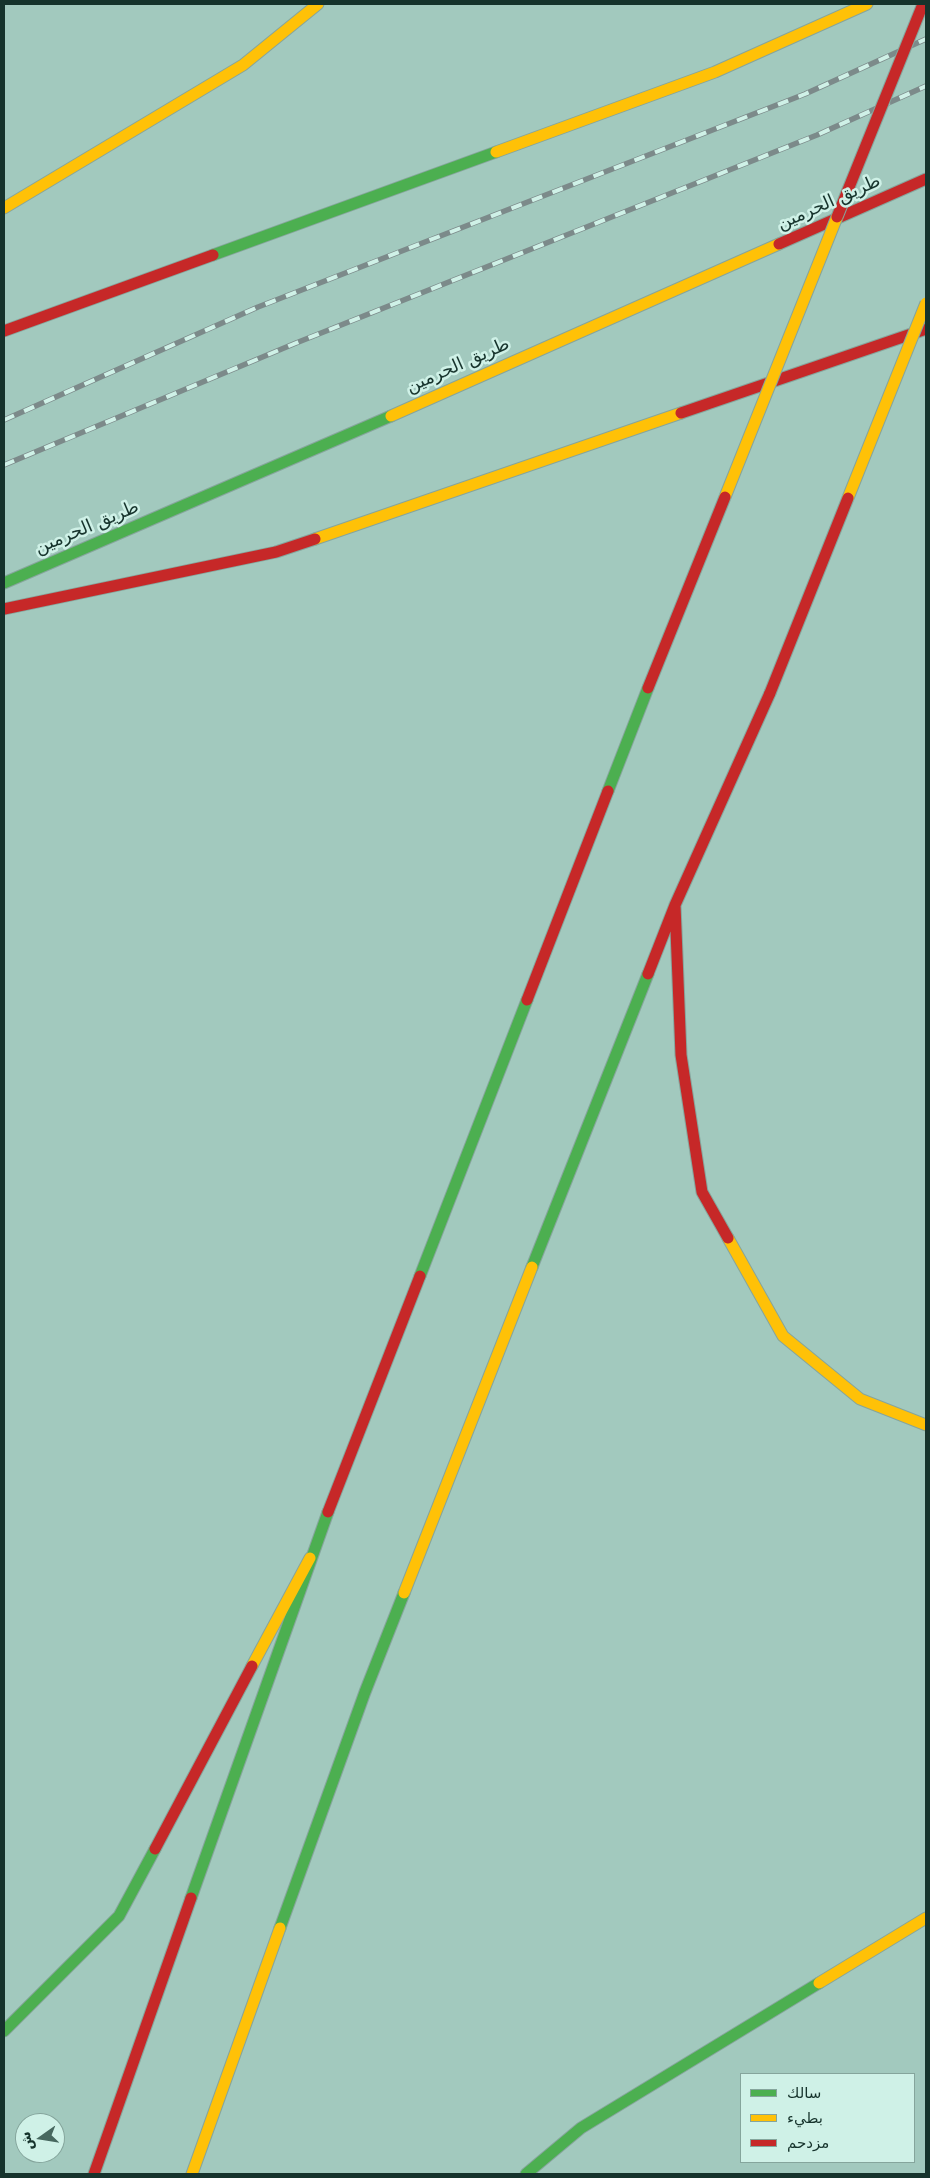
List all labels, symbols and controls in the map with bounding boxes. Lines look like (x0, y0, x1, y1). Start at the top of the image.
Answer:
street label: طريق الحرمين (774, 171, 884, 235)
street label: طريق الحرمين (403, 334, 513, 398)
street label: طريق الحرمين (32, 496, 142, 560)
legend (740, 2073, 915, 2163)
text: سالك (787, 2084, 821, 2102)
text: بطيء (787, 2109, 823, 2127)
north arrow (15, 2113, 65, 2163)
text: ش (16, 2130, 36, 2152)
text: مزدحم (787, 2134, 829, 2152)

